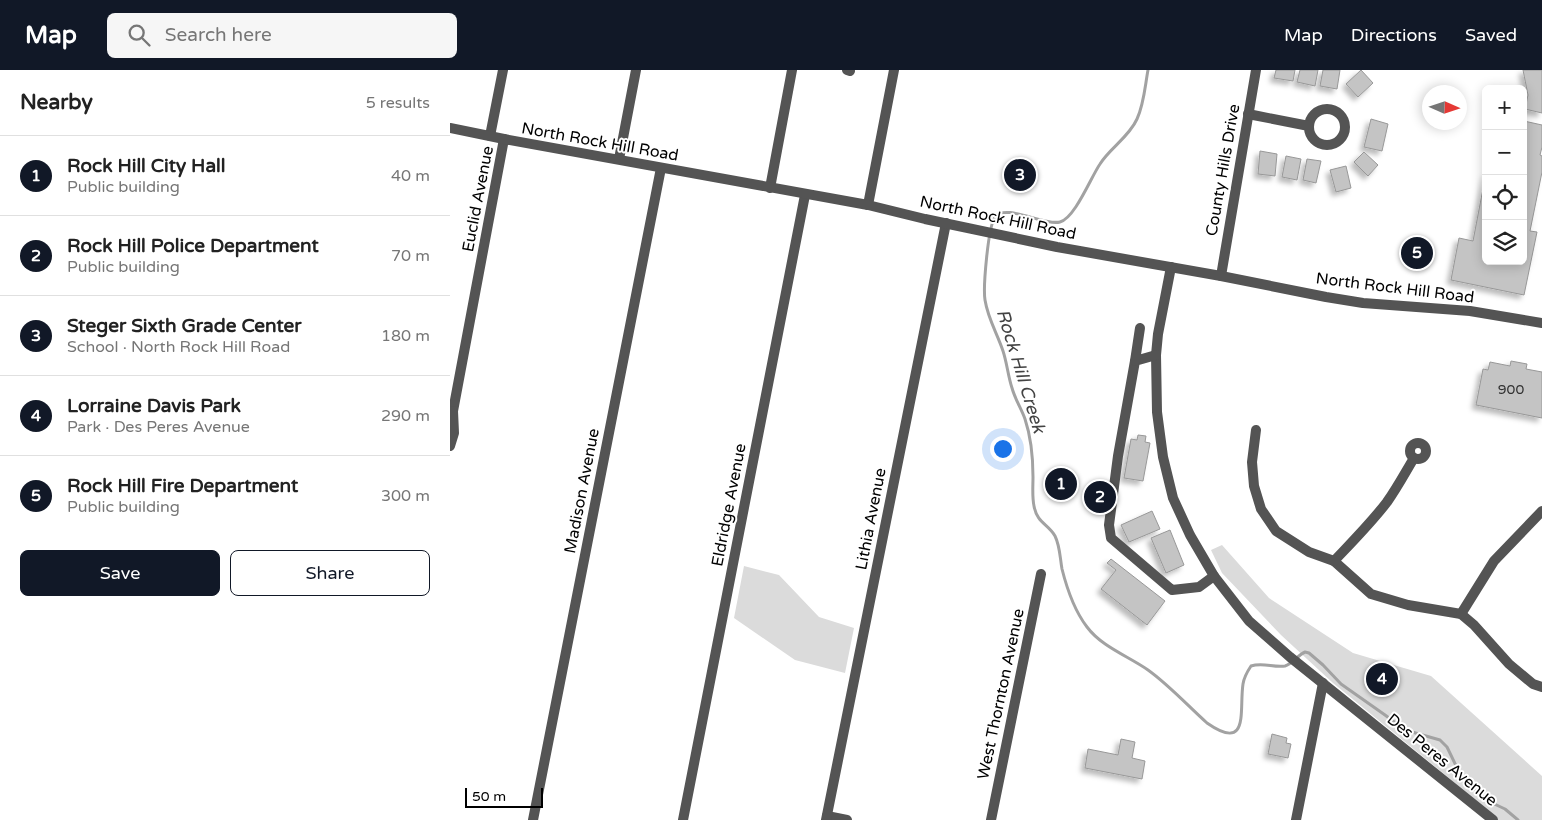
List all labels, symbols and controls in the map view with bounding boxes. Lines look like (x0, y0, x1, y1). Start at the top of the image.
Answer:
search box (107, 13, 457, 58)
text: Map (25, 21, 77, 50)
icon: search (125, 21, 153, 49)
text: Search here (165, 24, 272, 46)
text: Map (1284, 24, 1323, 46)
text: Directions (1351, 24, 1437, 46)
text: Saved (1465, 24, 1517, 46)
north arrow (1422, 85, 1467, 130)
map controls (1482, 85, 1527, 265)
button: + (1482, 85, 1527, 130)
text: Nearby (20, 90, 93, 115)
text: 5 results (366, 93, 430, 113)
street label: County Hills Drive (1202, 102, 1244, 238)
street label: North Rock Hill Road (520, 118, 680, 166)
button: − (1482, 130, 1527, 175)
street label: Euclid Avenue (458, 144, 498, 254)
text: Rock Hill City Hall (67, 155, 226, 177)
pin: 3 (1004, 156, 1036, 194)
text: 1 (31, 166, 41, 186)
text: 40 m (391, 166, 430, 186)
button: locate (1482, 175, 1527, 220)
text: Public building (67, 177, 180, 197)
street label: North Rock Hill Road (918, 192, 1078, 244)
button: layers (1482, 220, 1527, 265)
pin: 5 (1401, 234, 1433, 272)
text: Rock Hill Police Department (67, 235, 319, 257)
text: 2 (31, 246, 41, 266)
text: 70 m (391, 246, 430, 266)
text: Public building (67, 257, 180, 277)
street label: North Rock Hill Road (1315, 268, 1475, 308)
water label: Rock Hill Creek (992, 306, 1051, 437)
text: Steger Sixth Grade Center (67, 315, 302, 337)
text: 3 (31, 326, 41, 346)
text: 180 m (381, 326, 430, 346)
text: School · North Rock Hill Road (67, 337, 290, 357)
house number: 900 (1498, 381, 1524, 398)
text: Lorraine Davis Park (67, 395, 241, 417)
text: 4 (31, 406, 41, 426)
text: 290 m (381, 406, 430, 426)
text: Park · Des Peres Avenue (67, 417, 250, 437)
street label: Madison Avenue (560, 427, 604, 555)
your location (990, 436, 1016, 462)
street label: Eldridge Avenue (707, 442, 751, 568)
pin: 1 (1045, 465, 1077, 503)
street label: Lithia Avenue (851, 466, 891, 572)
text: Rock Hill Fire Department (67, 475, 298, 497)
pin: 2 (1084, 478, 1116, 516)
text: 5 (31, 486, 41, 506)
text: 300 m (381, 486, 430, 506)
text: Public building (67, 497, 180, 517)
button: Save (20, 550, 220, 596)
button: Share (230, 550, 430, 596)
street label: West Thornton Avenue (973, 607, 1029, 781)
pin: 4 (1366, 660, 1398, 698)
street label: Des Peres Avenue (1383, 709, 1501, 811)
scale bar (465, 785, 542, 808)
text: 50 m (472, 788, 506, 805)

